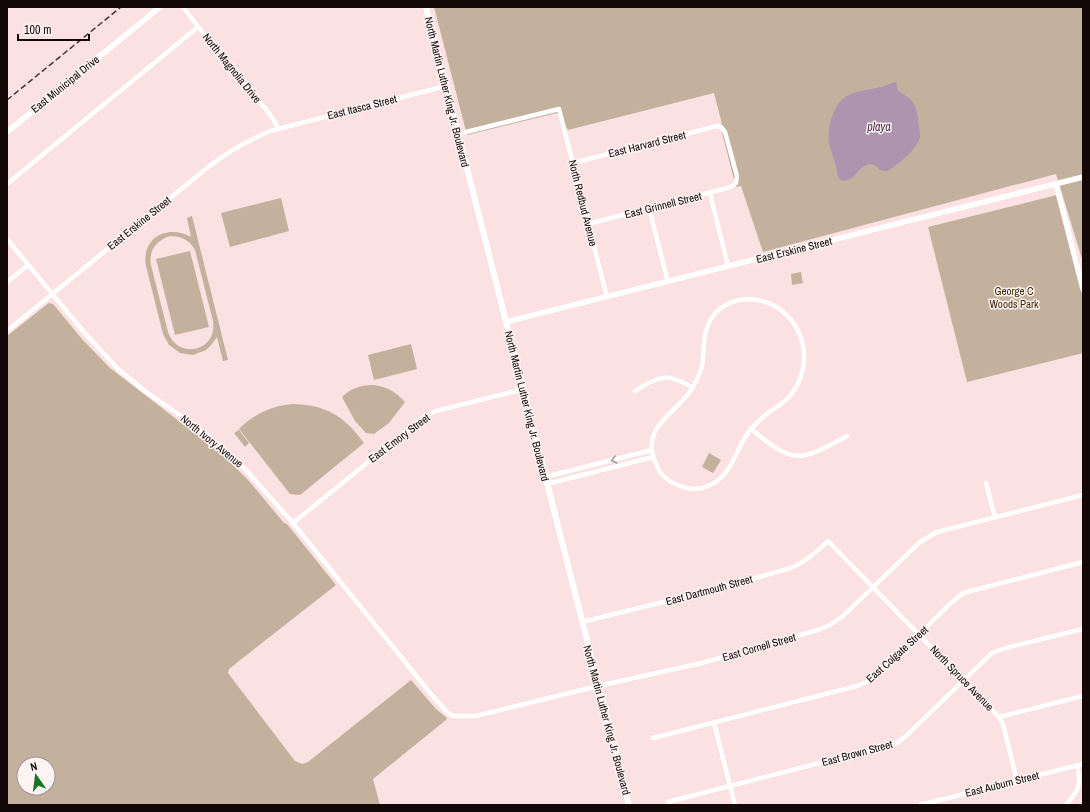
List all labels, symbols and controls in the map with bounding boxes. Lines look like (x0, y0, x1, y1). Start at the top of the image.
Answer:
street label: North Martin Luther King Jr. Boulevard (422, 15, 472, 169)
scale bar (18, 16, 89, 42)
text: 100 m (24, 22, 51, 38)
street label: North Magnolia Drive (200, 30, 264, 106)
street label: East Municipal Drive (28, 52, 102, 116)
street label: East Itasca Street (326, 91, 399, 122)
water label: playa (866, 119, 891, 135)
street label: East Harvard Street (607, 128, 688, 160)
street label: North Redbud Avenue (565, 158, 601, 248)
street label: East Grinnell Street (623, 189, 703, 221)
street label: East Erskine Street (104, 193, 174, 253)
street label: East Erskine Street (755, 234, 834, 266)
park label: George C Woods Park (990, 284, 1039, 311)
street label: North Martin Luther King Jr. Boulevard (502, 329, 552, 483)
street label: East Emory Street (366, 410, 433, 466)
street label: North Ivory Avenue (178, 411, 246, 471)
one-way arrow (610, 455, 617, 463)
street label: East Dartmouth Street (664, 572, 754, 608)
street label: East Colgate Street (863, 622, 931, 685)
street label: East Cornell Street (721, 630, 798, 664)
street label: North Spruce Avenue (927, 642, 997, 714)
street label: North Martin Luther King Jr. Boulevard (580, 644, 634, 796)
street label: East Brown Street (820, 737, 894, 769)
north arrow (16, 756, 56, 796)
text: N (29, 759, 38, 774)
street label: East Auburn Street (964, 768, 1041, 800)

